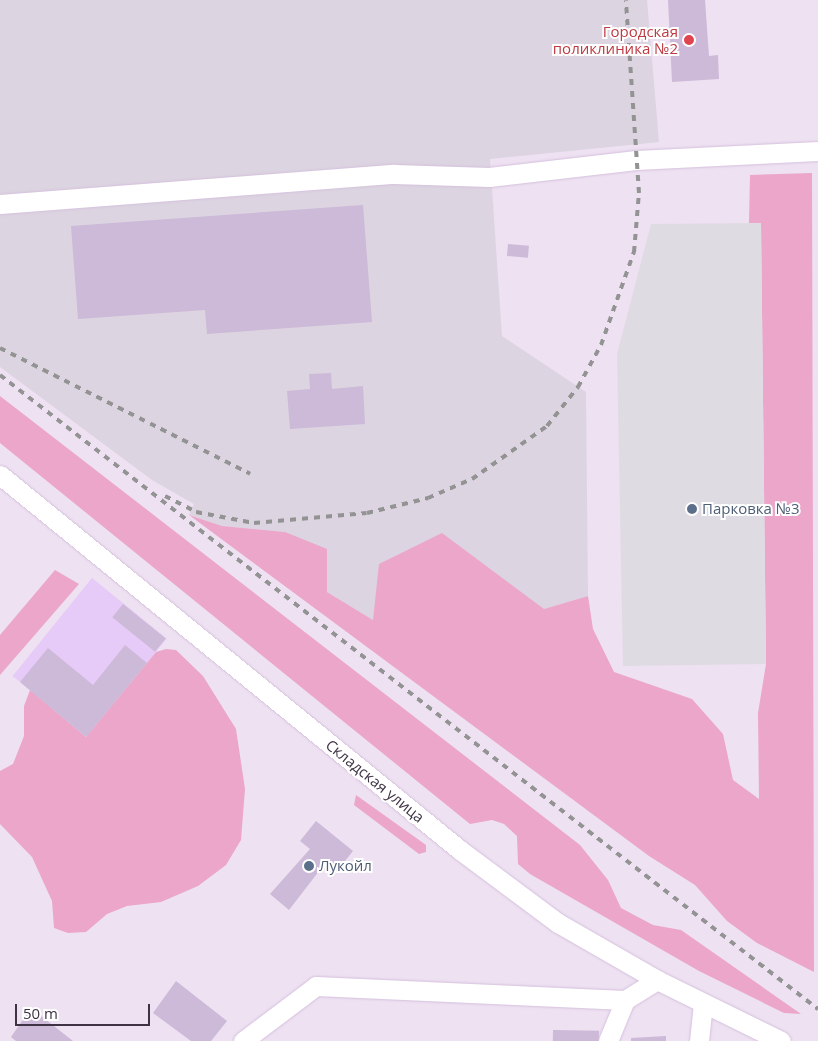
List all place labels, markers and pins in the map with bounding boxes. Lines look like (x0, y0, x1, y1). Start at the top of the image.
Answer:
place label: Городская поликлиника №2 (553, 22, 678, 57)
marker: Городская поликлиника №2 (682, 33, 696, 47)
place label: Парковка №3 (702, 500, 800, 518)
marker: Парковка №3 (686, 503, 698, 515)
place label: Лукойл (319, 857, 372, 875)
marker: Лукойл (303, 860, 315, 872)

